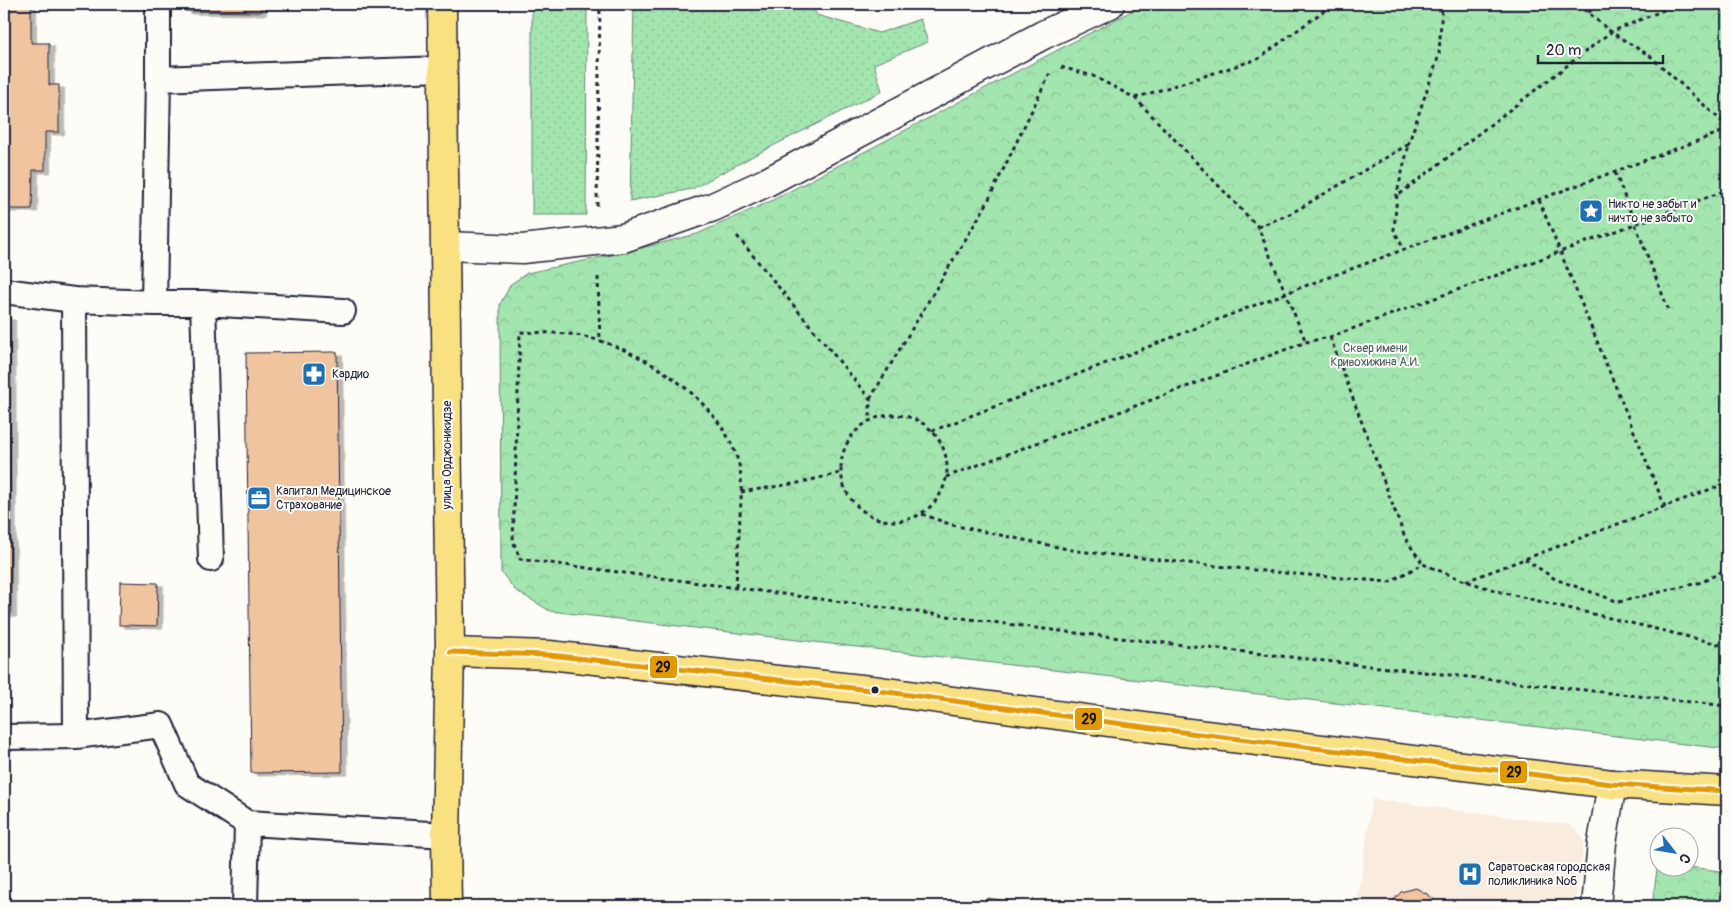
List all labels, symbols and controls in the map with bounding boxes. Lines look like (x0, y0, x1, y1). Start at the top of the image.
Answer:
scale bar (1538, 32, 1664, 64)
text: 20 m (1546, 41, 1581, 60)
place label: Никто не забыт и ничто не забыто (1608, 197, 1697, 226)
place icon: Никто не забыт и ничто не забыто (1578, 198, 1604, 224)
park label: Сквер имени Кривохижина А.И. (1330, 341, 1420, 370)
pharmacy icon: Кардио (301, 361, 327, 387)
place label: Кардио (332, 367, 370, 382)
street label: улица Орджоникидзе (440, 400, 455, 510)
place label: Капитал Медицинское Страхование (276, 484, 391, 513)
office icon: Капитал Медицинское Страхование (246, 485, 272, 511)
line badge: 29 (649, 655, 678, 679)
text: 29 (655, 659, 671, 676)
unlabelled marker (870, 685, 880, 695)
line badge: 29 (1074, 707, 1103, 731)
text: 29 (1081, 711, 1097, 728)
line badge: 29 (1499, 760, 1528, 784)
text: 29 (1506, 764, 1522, 781)
north arrow (1648, 828, 1698, 878)
text: С (1675, 850, 1694, 867)
place label: Саратовская городская поликлиника №6 (1488, 860, 1610, 889)
hospital icon: Саратовская городская поликлиника №6 (1457, 861, 1483, 887)

